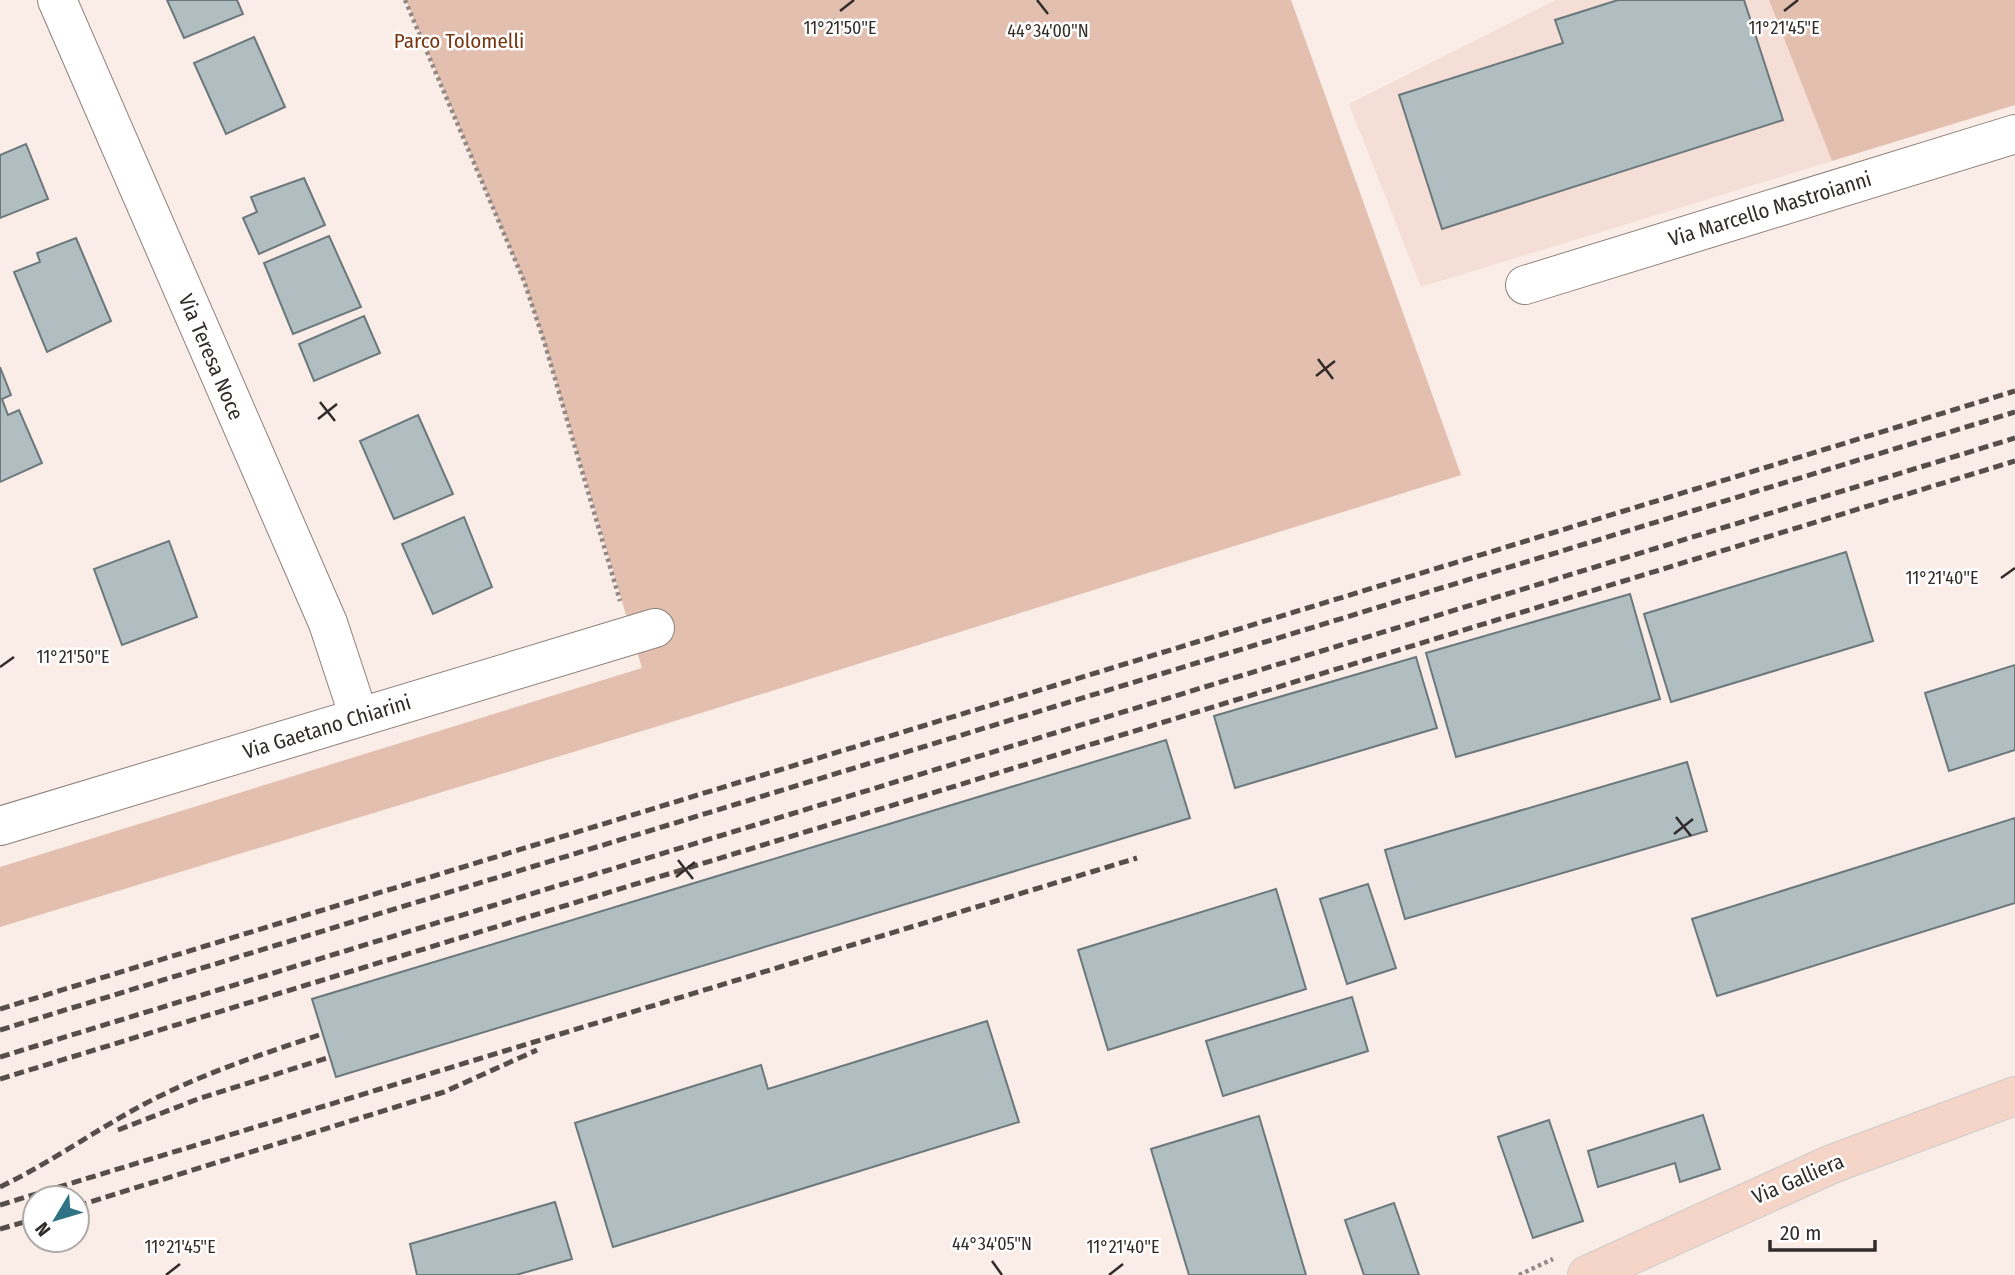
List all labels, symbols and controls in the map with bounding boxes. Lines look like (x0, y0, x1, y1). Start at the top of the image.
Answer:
text: 11°21'50"E (803, 17, 877, 39)
text: 11°21'45"E (1748, 17, 1820, 39)
text: 44°34'00"N (1007, 20, 1089, 42)
park label: Parco Tolomelli (394, 28, 524, 54)
street label: Via Marcello Mastroianni (1665, 166, 1875, 252)
street label: Via Teresa Noce (173, 290, 249, 424)
text: 11°21'40"E (1906, 567, 1978, 589)
text: 11°21'50"E (36, 646, 110, 668)
street label: Via Gaetano Chiarini (240, 689, 414, 765)
street label: Via Galliera (1748, 1148, 1848, 1210)
north arrow (21, 1184, 91, 1254)
scale bar (1770, 1208, 1875, 1252)
text: N (30, 1218, 56, 1241)
text: 20 m (1780, 1220, 1821, 1246)
text: 44°34'05"N (952, 1233, 1032, 1255)
text: 11°21'45"E (144, 1236, 216, 1258)
text: 11°21'40"E (1087, 1236, 1159, 1258)

